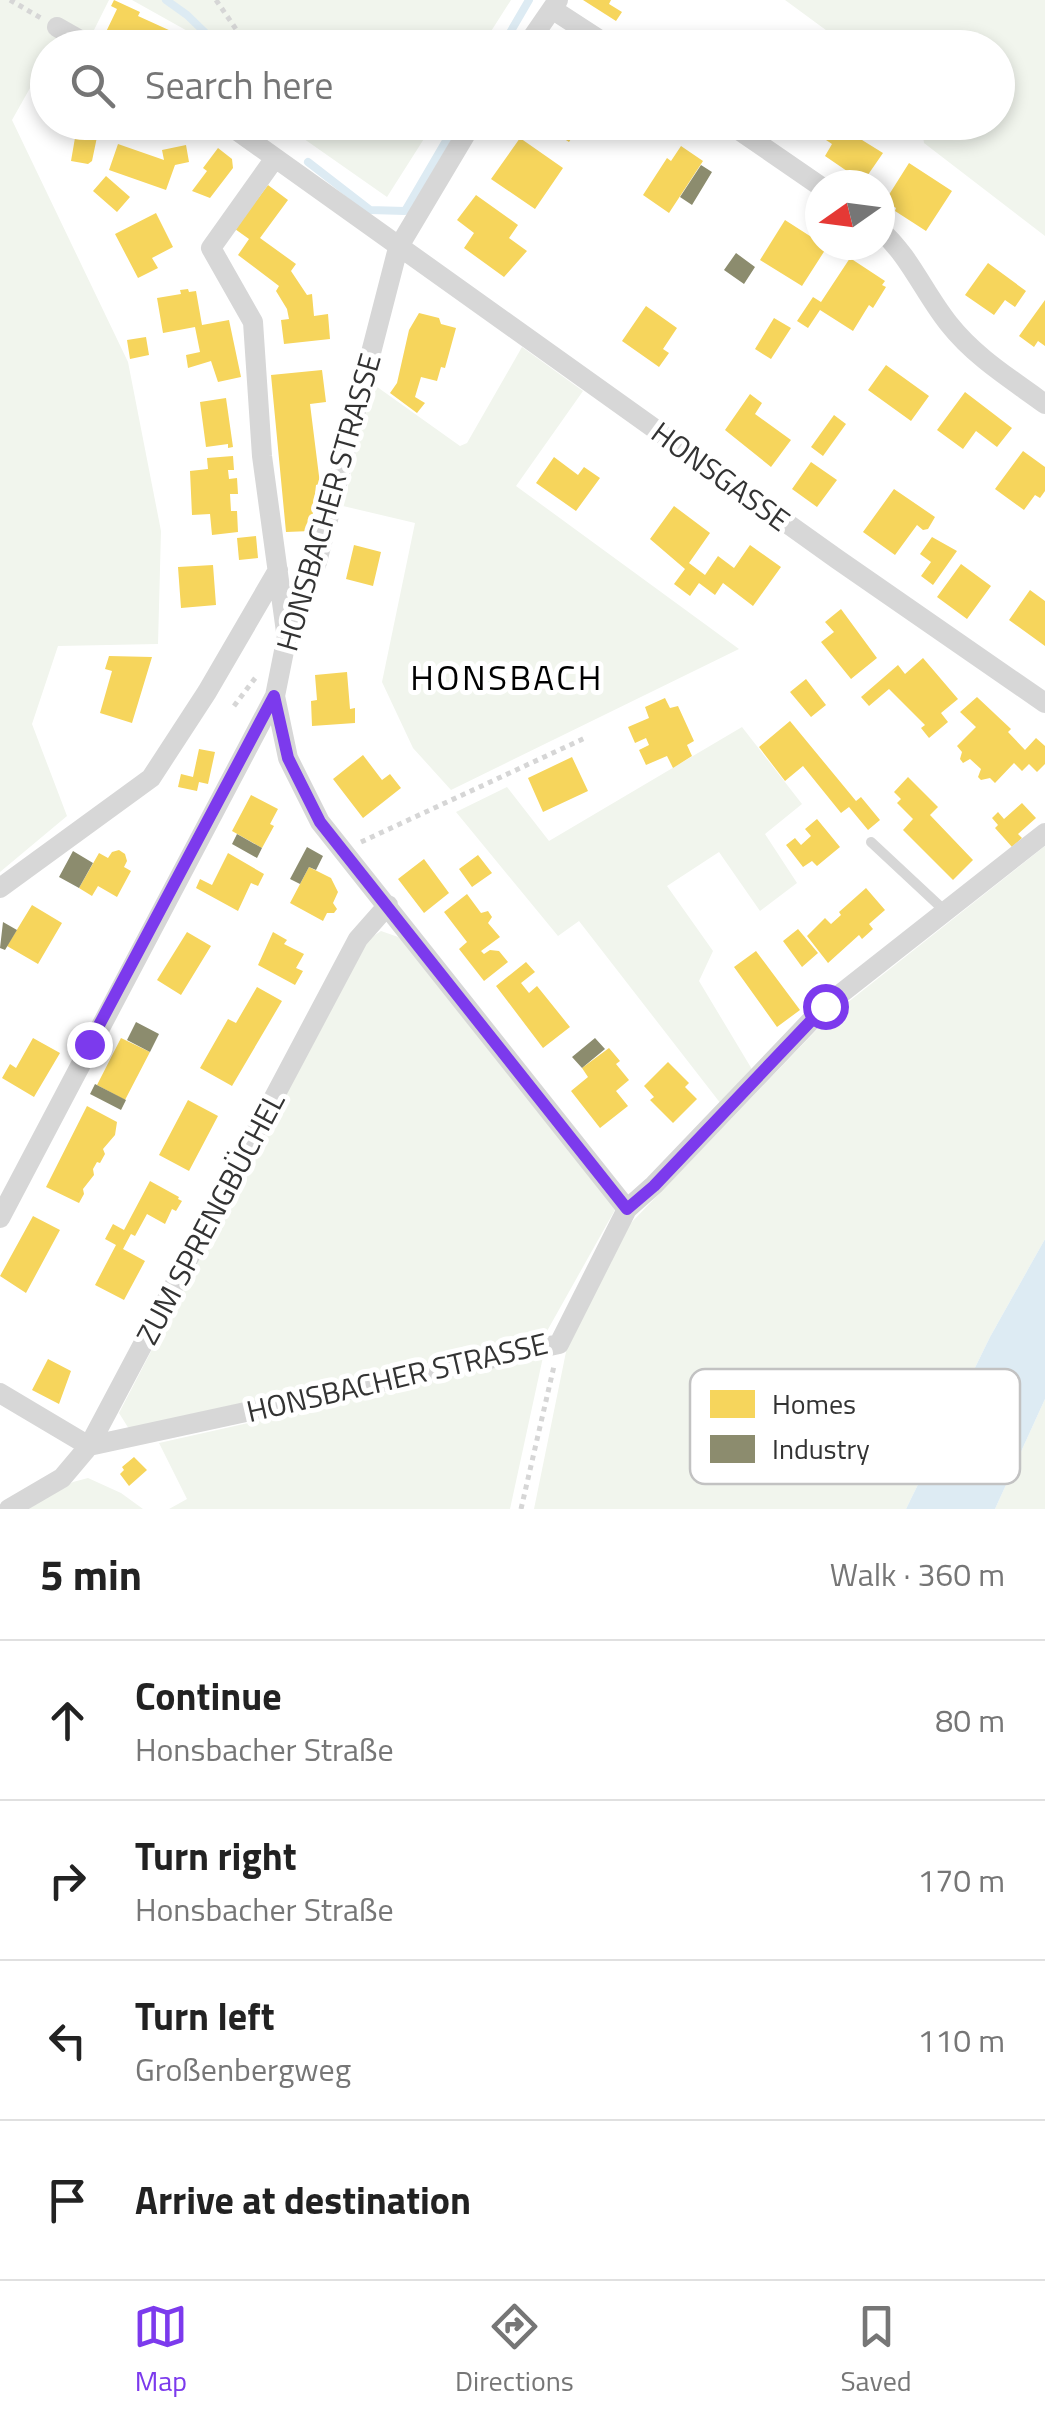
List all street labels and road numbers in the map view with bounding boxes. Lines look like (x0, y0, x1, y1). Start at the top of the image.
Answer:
street label: HONSBACHER STRASSE (263, 348, 393, 656)
street label: HONSGASSE (642, 410, 800, 542)
street label: ZUM SPRENGBÜCHEL (124, 1083, 296, 1353)
street label: HONSBACHER STRASSE (242, 1320, 552, 1434)

